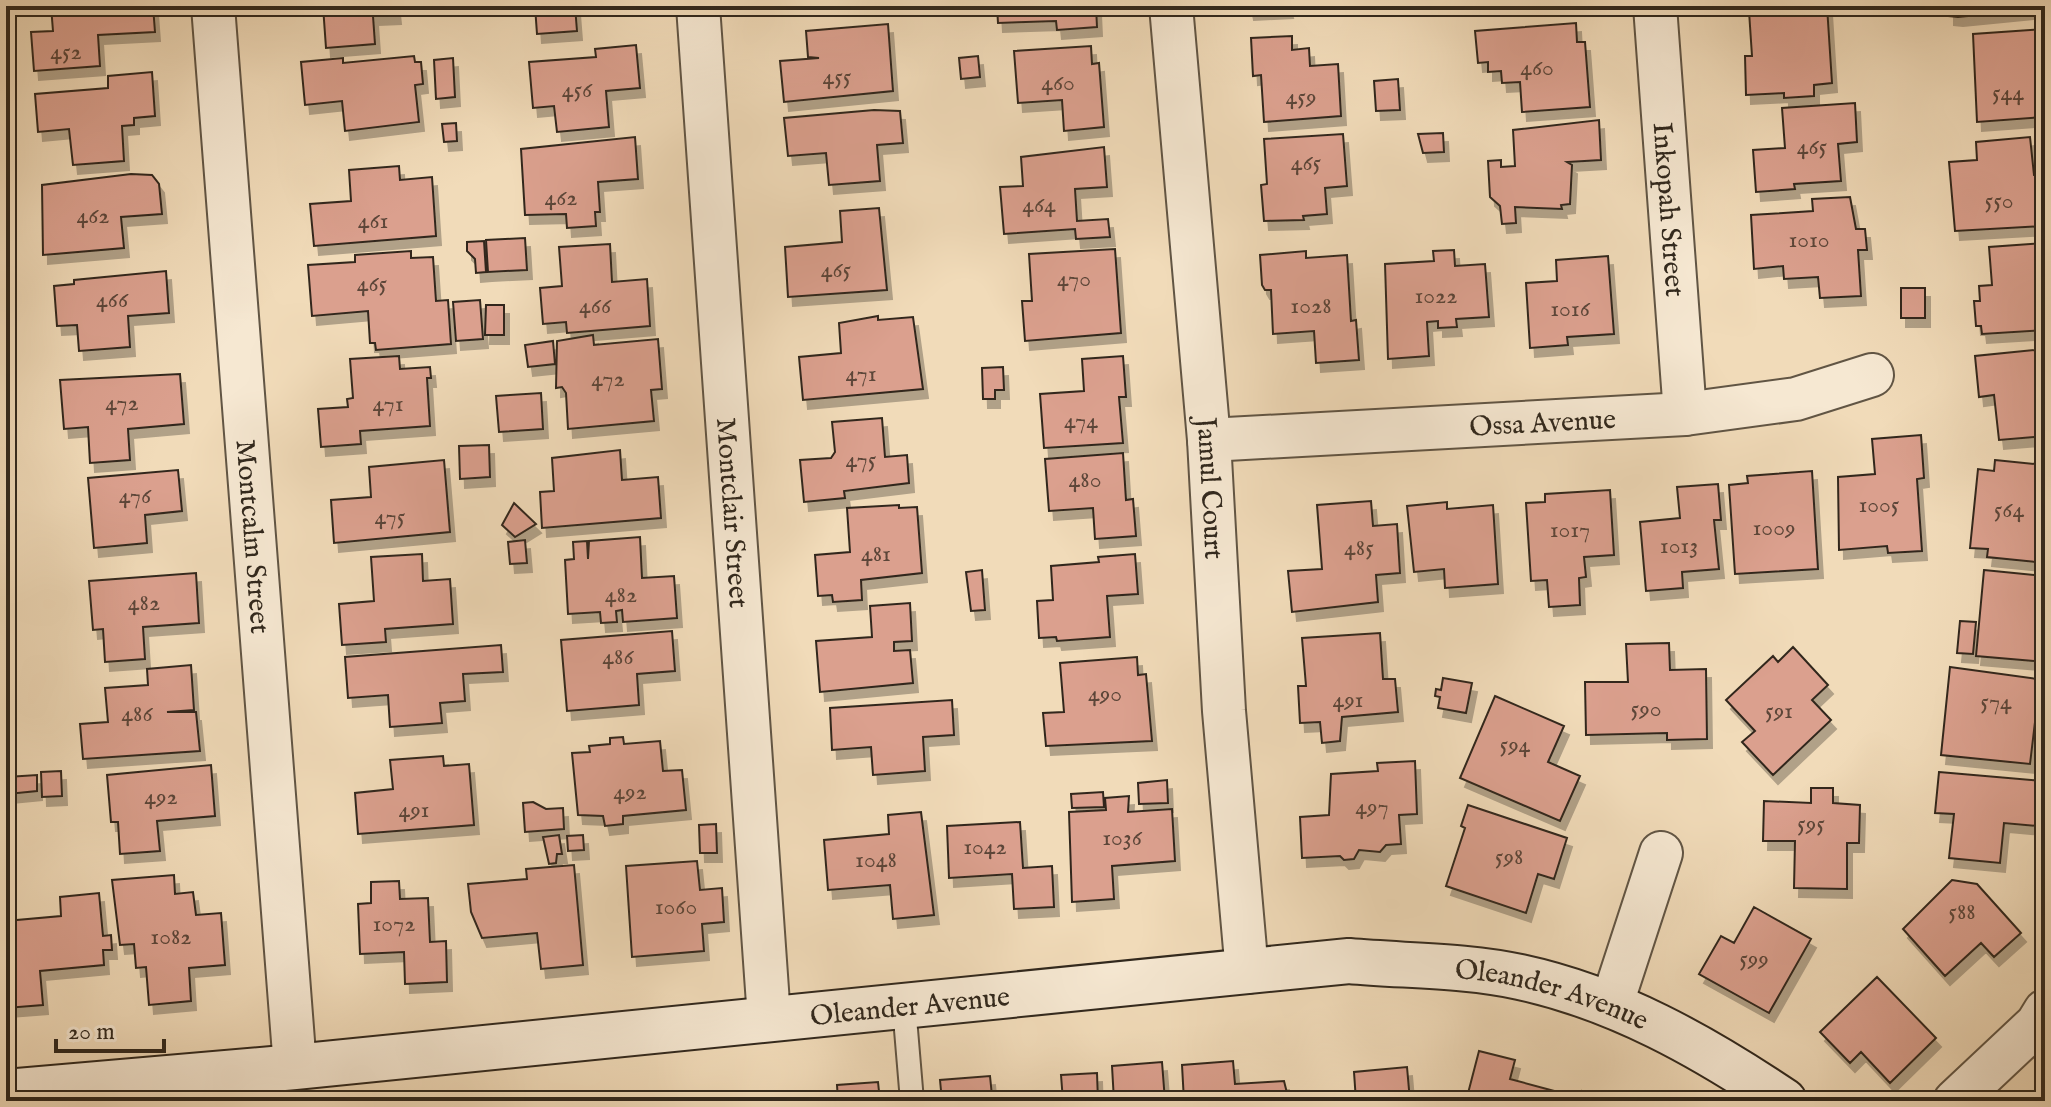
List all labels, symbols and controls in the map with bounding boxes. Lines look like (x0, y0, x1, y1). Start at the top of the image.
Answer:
house number: 452 (50, 37, 82, 68)
house number: 460 (1520, 53, 1554, 84)
house number: 455 (822, 62, 852, 93)
house number: 460 (1041, 68, 1075, 99)
house number: 456 (562, 75, 593, 106)
house number: 544 (1992, 78, 2024, 109)
house number: 459 (1286, 82, 1316, 113)
street label: Inkopah Street (1644, 121, 1691, 298)
house number: 465 (1797, 132, 1828, 163)
house number: 465 (1291, 148, 1322, 179)
house number: 462 (544, 183, 578, 214)
house number: 550 (1984, 186, 2014, 217)
house number: 464 (1022, 190, 1056, 221)
house number: 462 (76, 201, 110, 232)
house number: 461 (358, 206, 388, 237)
house number: 1010 (1788, 225, 1830, 256)
house number: 465 (821, 255, 852, 286)
house number: 470 (1057, 264, 1091, 295)
house number: 465 (357, 269, 388, 300)
house number: 1022 (1414, 281, 1458, 312)
house number: 466 (96, 285, 129, 316)
house number: 466 (579, 291, 612, 322)
house number: 1028 (1290, 291, 1332, 322)
house number: 1016 (1550, 294, 1591, 325)
house number: 471 (845, 359, 877, 390)
house number: 472 (591, 364, 625, 395)
house number: 472 (105, 388, 139, 419)
house number: 471 (372, 389, 404, 420)
street label: Ossa Avenue (1468, 403, 1617, 446)
house number: 474 (1064, 406, 1098, 437)
street label: Jamul Court (1187, 413, 1231, 561)
street label: Montclair Street (707, 417, 755, 610)
street label: Montcalm Street (227, 438, 276, 635)
house number: 475 (846, 445, 877, 476)
house number: 480 (1069, 465, 1101, 496)
house number: 476 (119, 481, 152, 512)
house number: 1005 (1858, 490, 1900, 521)
house number: 564 (1994, 495, 2024, 526)
house number: 475 (375, 502, 406, 533)
house number: 1009 (1753, 513, 1795, 544)
house number: 1017 (1550, 515, 1590, 546)
house number: 1013 (1660, 531, 1698, 562)
house number: 485 (1344, 533, 1374, 564)
house number: 481 (861, 539, 891, 570)
house number: 482 (605, 580, 637, 611)
house number: 482 (128, 588, 160, 619)
house number: 486 (602, 642, 635, 673)
house number: 490 (1088, 679, 1122, 710)
house number: 491 (1332, 685, 1364, 716)
house number: 574 (1980, 687, 2012, 718)
house number: 590 (1631, 694, 1661, 725)
house number: 591 (1765, 696, 1793, 727)
house number: 486 (121, 699, 154, 730)
house number: 594 (1500, 730, 1531, 761)
house number: 492 (613, 777, 647, 808)
house number: 492 (144, 782, 178, 813)
house number: 497 (1355, 792, 1389, 823)
house number: 491 (398, 795, 430, 826)
house number: 595 (1797, 809, 1825, 840)
house number: 1036 (1102, 823, 1143, 854)
house number: 1042 (963, 832, 1007, 863)
house number: 598 (1495, 842, 1523, 873)
house number: 1048 (855, 845, 897, 876)
house number: 1060 (655, 892, 697, 923)
house number: 588 (1948, 897, 1976, 928)
house number: 1072 (372, 909, 416, 940)
house number: 1082 (150, 922, 192, 953)
house number: 599 (1739, 944, 1769, 975)
street label: Oleander Avenue (1453, 953, 1654, 1039)
street label: Oleander Avenue (809, 980, 1012, 1035)
scale bar (56, 1003, 164, 1053)
text: 20 m (68, 1017, 115, 1048)

